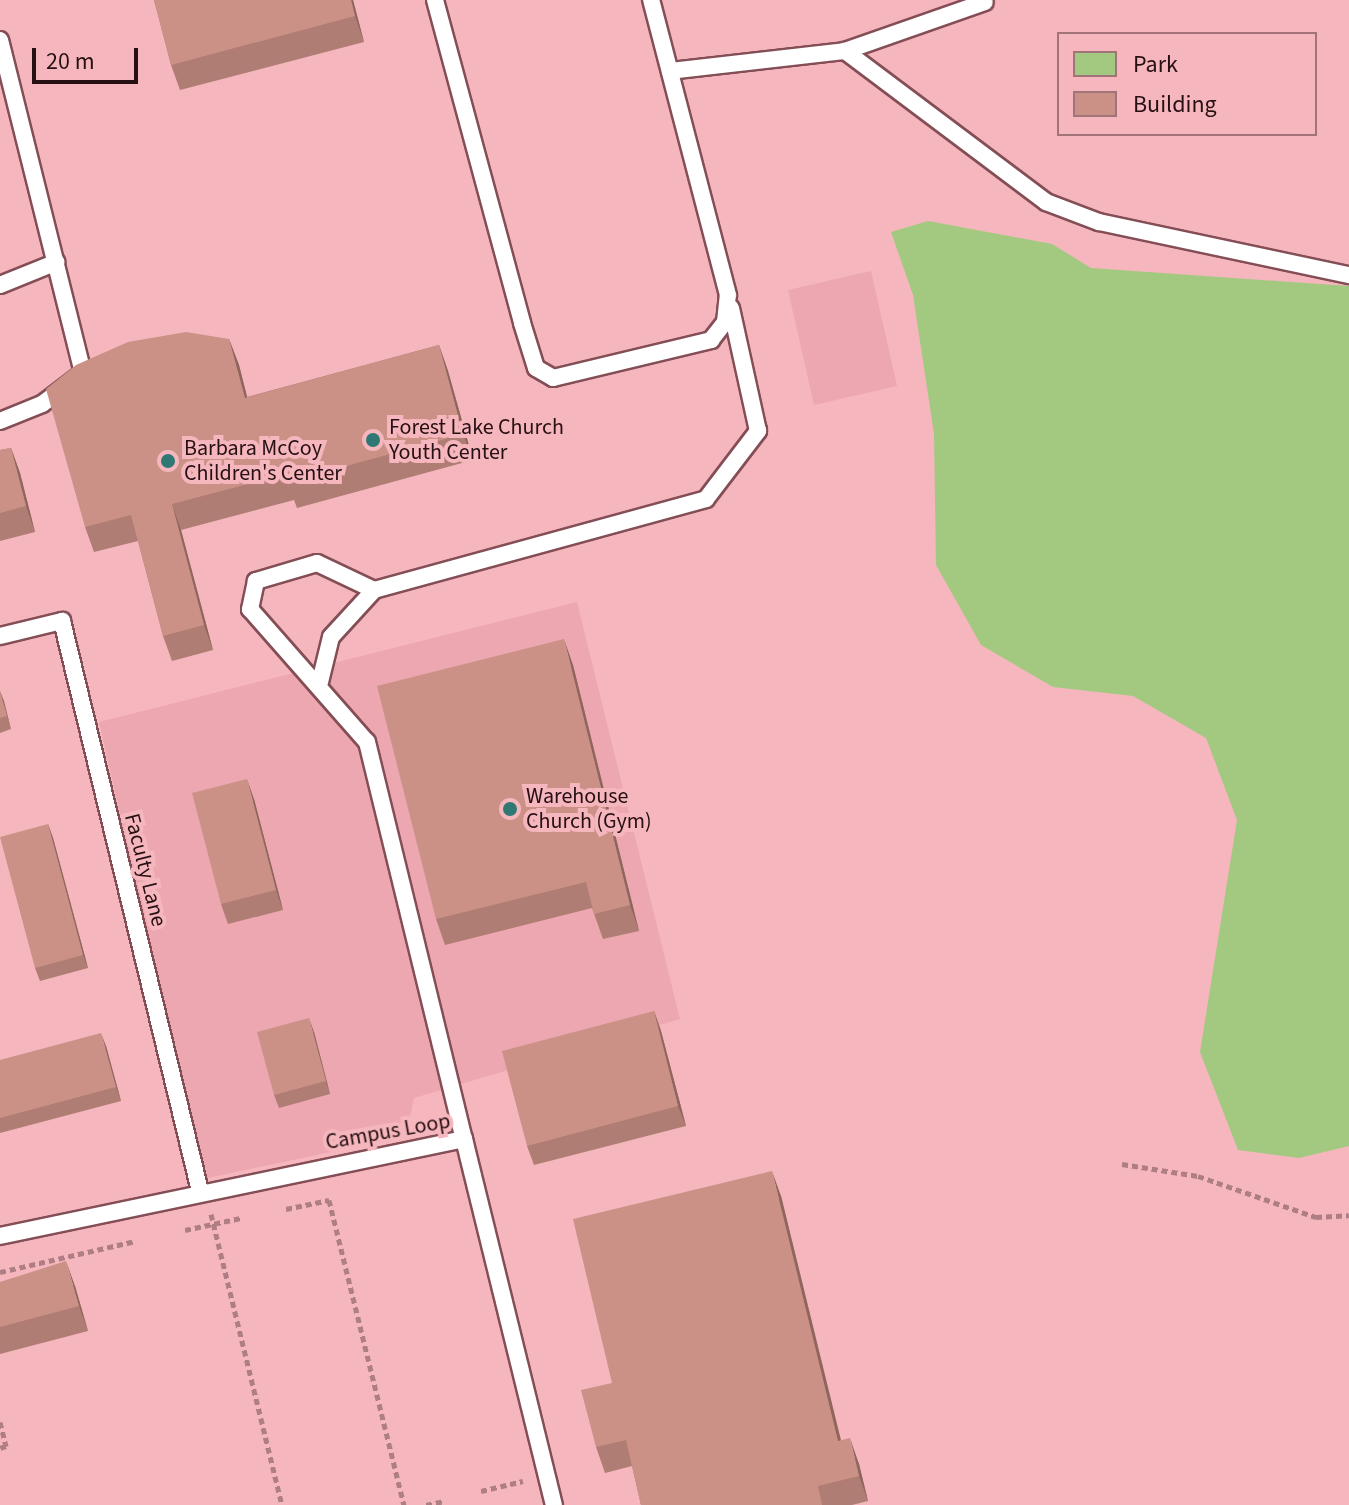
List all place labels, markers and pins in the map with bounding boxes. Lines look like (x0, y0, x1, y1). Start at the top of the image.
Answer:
place label: Forest Lake Church Youth Center (389, 414, 564, 466)
marker: Forest Lake Church Youth Center (364, 431, 382, 449)
place label: Barbara McCoy Children's Center (184, 435, 342, 486)
marker: Barbara McCoy Children's Center (159, 452, 177, 470)
place label: Warehouse Church (Gym) (526, 783, 652, 834)
marker: Warehouse Church (Gym) (501, 800, 519, 818)

